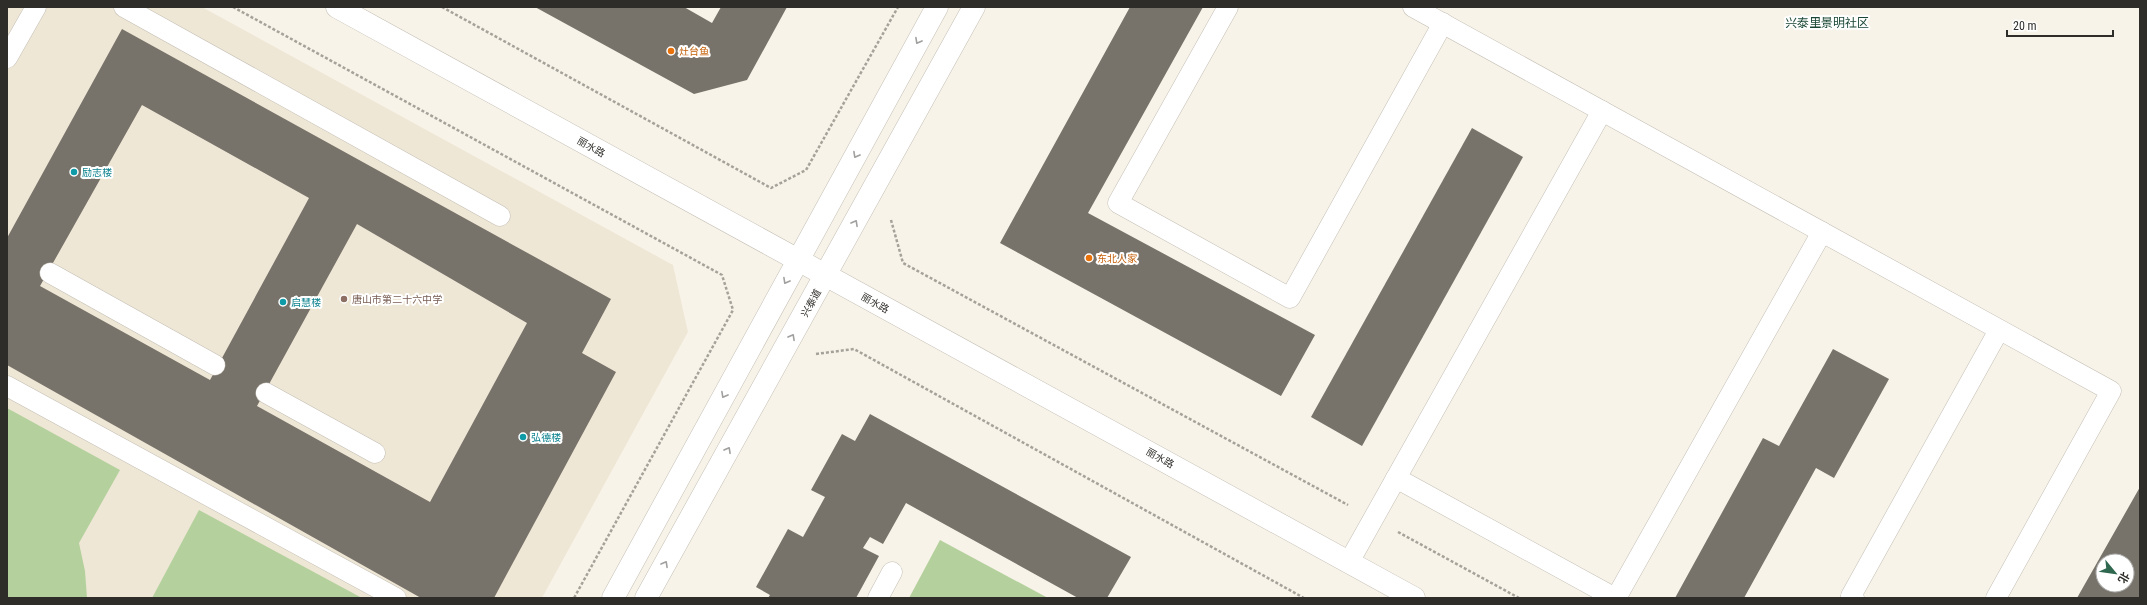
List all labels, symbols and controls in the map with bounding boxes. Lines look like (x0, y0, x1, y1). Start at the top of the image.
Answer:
scale bar (2007, 12, 2113, 38)
district label: 兴泰里景明社区 (1785, 16, 1869, 30)
text: 20 m (2013, 19, 2037, 33)
one-way arrow (916, 37, 923, 44)
marker: 灶台鱼 (666, 46, 676, 56)
place label: 灶台鱼 (679, 46, 709, 57)
street label: 丽水路 (575, 135, 607, 159)
one-way arrow (853, 151, 860, 158)
marker: 励志楼 (69, 167, 79, 177)
place label: 励志楼 (82, 167, 112, 178)
one-way arrow (850, 220, 857, 227)
marker: 东北人家 (1084, 253, 1094, 263)
place label: 东北人家 (1097, 253, 1138, 264)
one-way arrow (784, 277, 791, 284)
street label: 兴泰道 (799, 287, 823, 319)
street label: 丽水路 (859, 291, 891, 315)
marker: 唐山市第二十六中学 (339, 294, 349, 304)
place label: 唐山市第二十六中学 (352, 294, 442, 305)
marker: 启慧楼 (278, 297, 288, 307)
place label: 启慧楼 (291, 297, 321, 308)
one-way arrow (787, 334, 794, 341)
one-way arrow (721, 391, 728, 398)
marker: 弘德楼 (518, 432, 528, 442)
place label: 弘德楼 (531, 432, 561, 443)
street label: 丽水路 (1144, 446, 1176, 470)
one-way arrow (724, 447, 731, 454)
north arrow (2095, 553, 2135, 593)
one-way arrow (661, 561, 668, 568)
text: 北 (2115, 570, 2132, 586)

